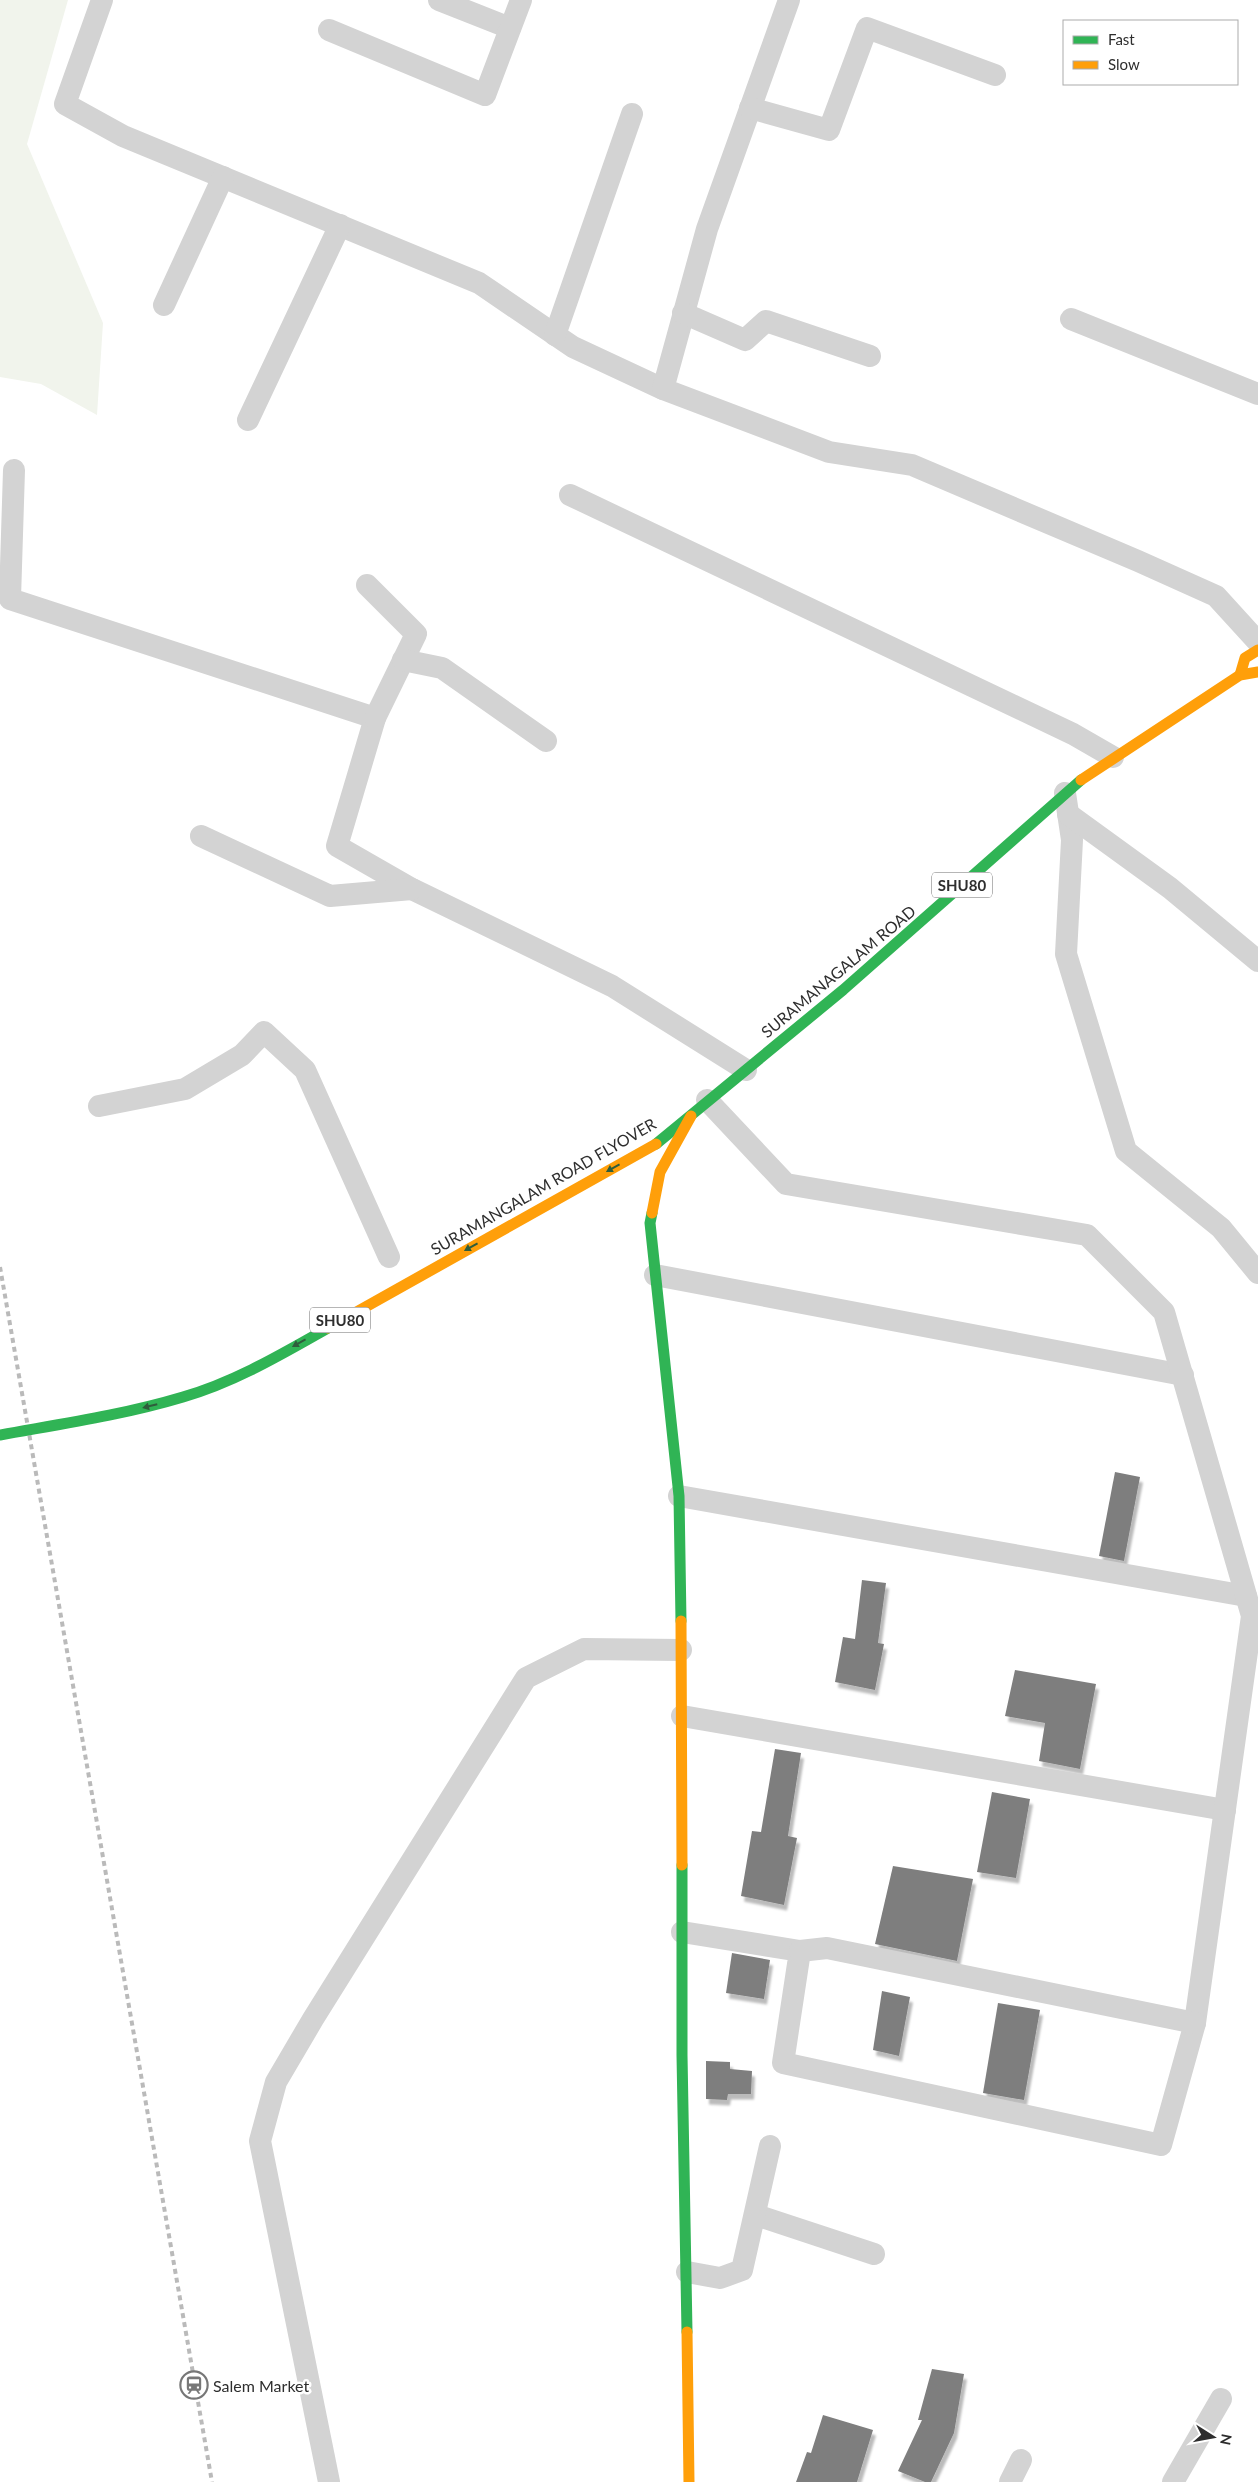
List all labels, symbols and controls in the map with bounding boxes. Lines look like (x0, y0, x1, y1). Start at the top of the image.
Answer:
legend (1063, 20, 1238, 85)
text: Fast (1108, 30, 1135, 48)
text: Slow (1108, 55, 1140, 73)
road number: SHU80 (932, 872, 992, 898)
street label: SURAMANAGALAM ROAD (757, 901, 919, 1041)
street label: SURAMANGALAM ROAD FLYOVER (427, 1114, 659, 1258)
one-way arrow (606, 1163, 620, 1172)
one-way arrow (464, 1243, 479, 1251)
road number: SHU80 (310, 1308, 370, 1332)
one-way arrow (292, 1339, 306, 1348)
one-way arrow (142, 1402, 157, 1410)
station icon: Salem Market (179, 2370, 209, 2400)
place label: Salem Market (213, 2376, 309, 2395)
north arrow (1188, 2412, 1238, 2462)
text: N (1217, 2433, 1236, 2446)

